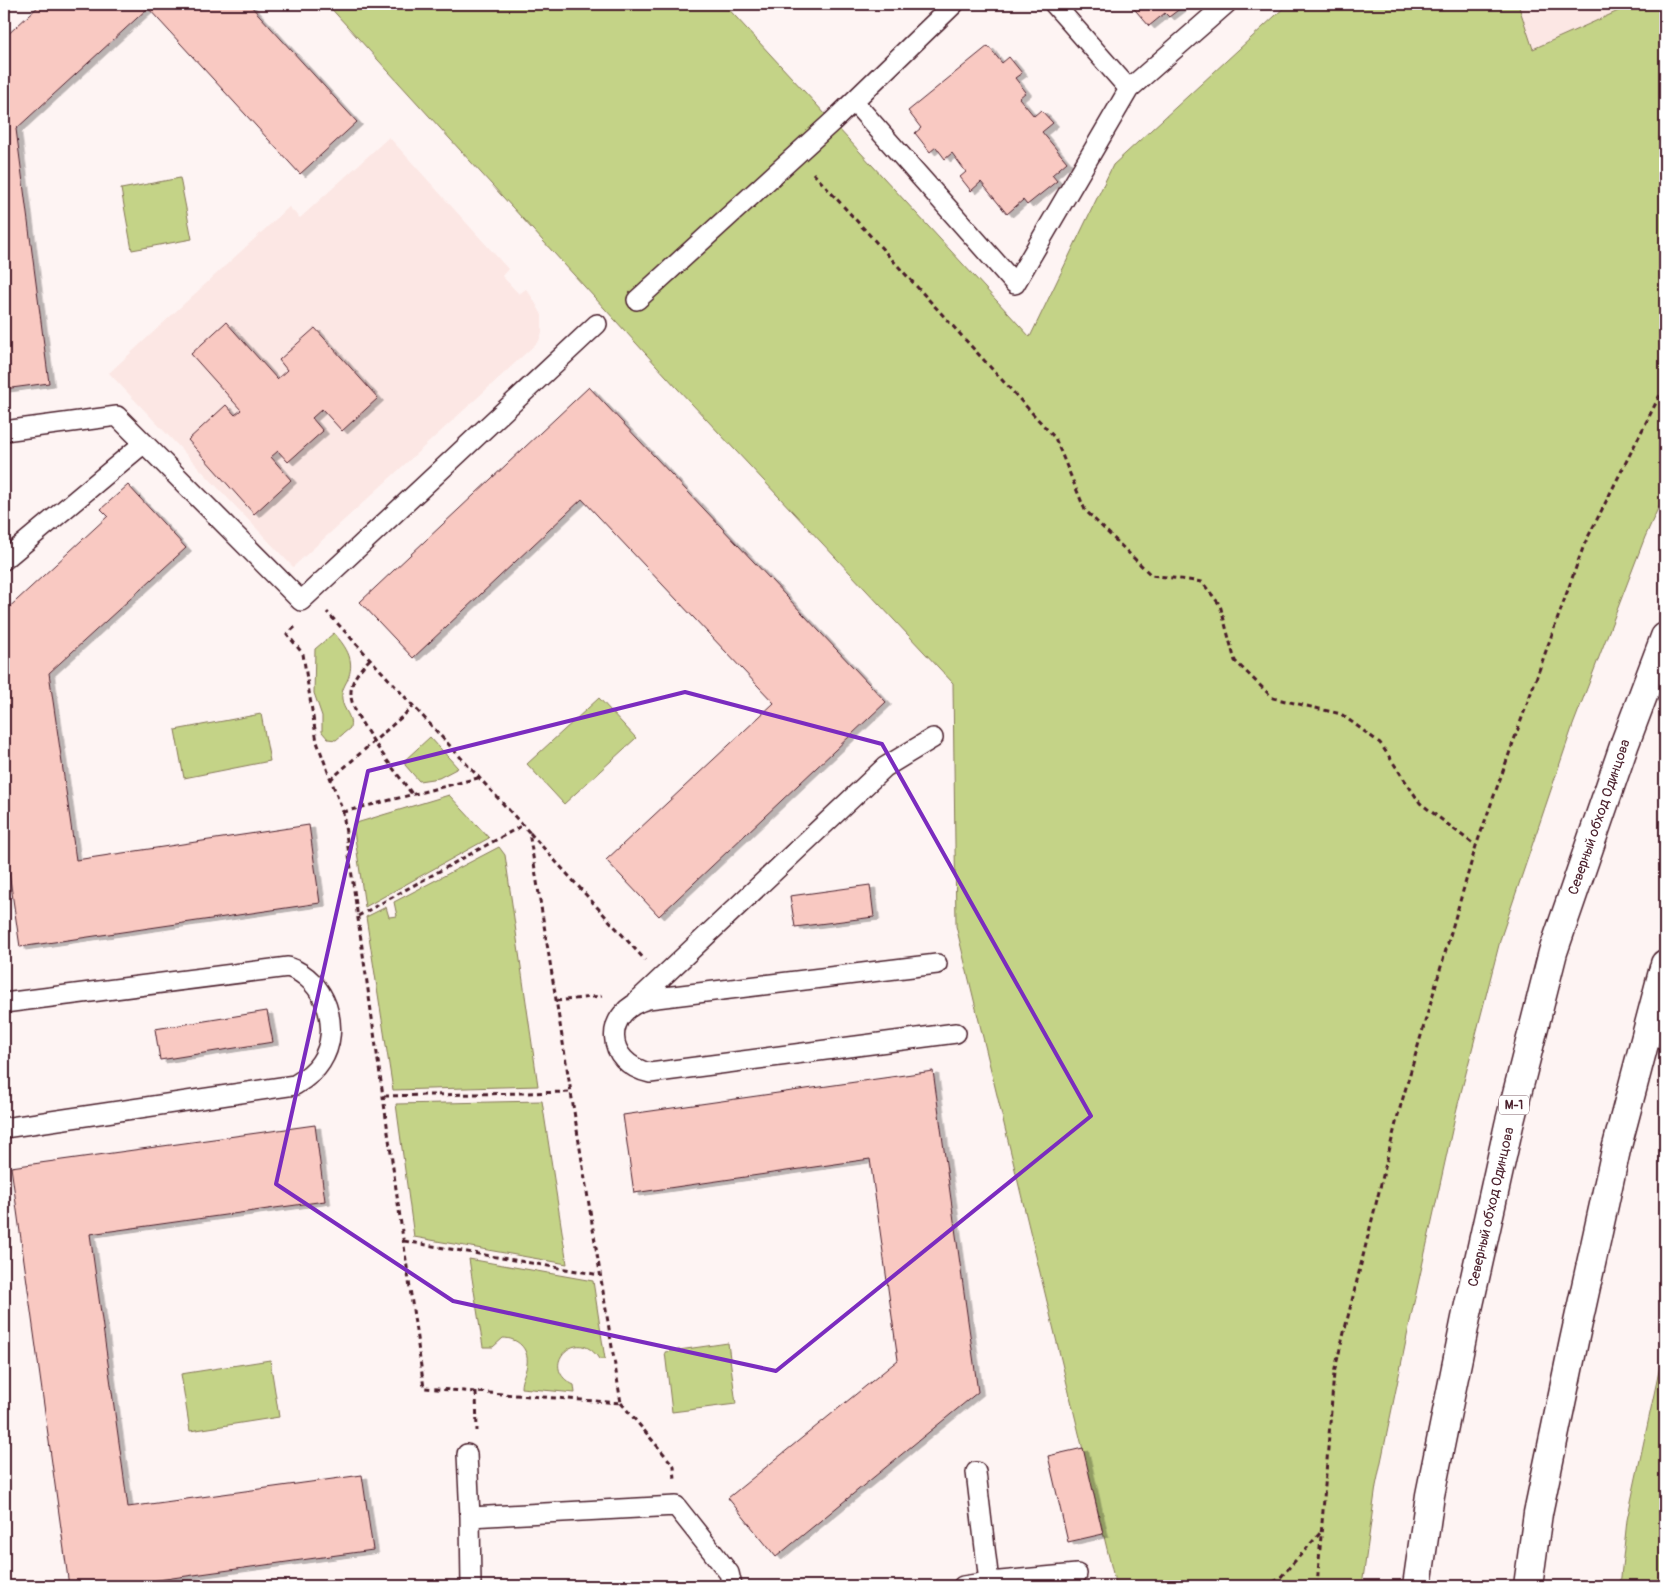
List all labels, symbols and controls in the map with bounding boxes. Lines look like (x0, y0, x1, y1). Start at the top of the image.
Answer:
street label: Северный обход Одинцова (1564, 737, 1634, 897)
road number: М-1 (1499, 1096, 1529, 1114)
street label: Северный обход Одинцова (1464, 1125, 1518, 1289)

